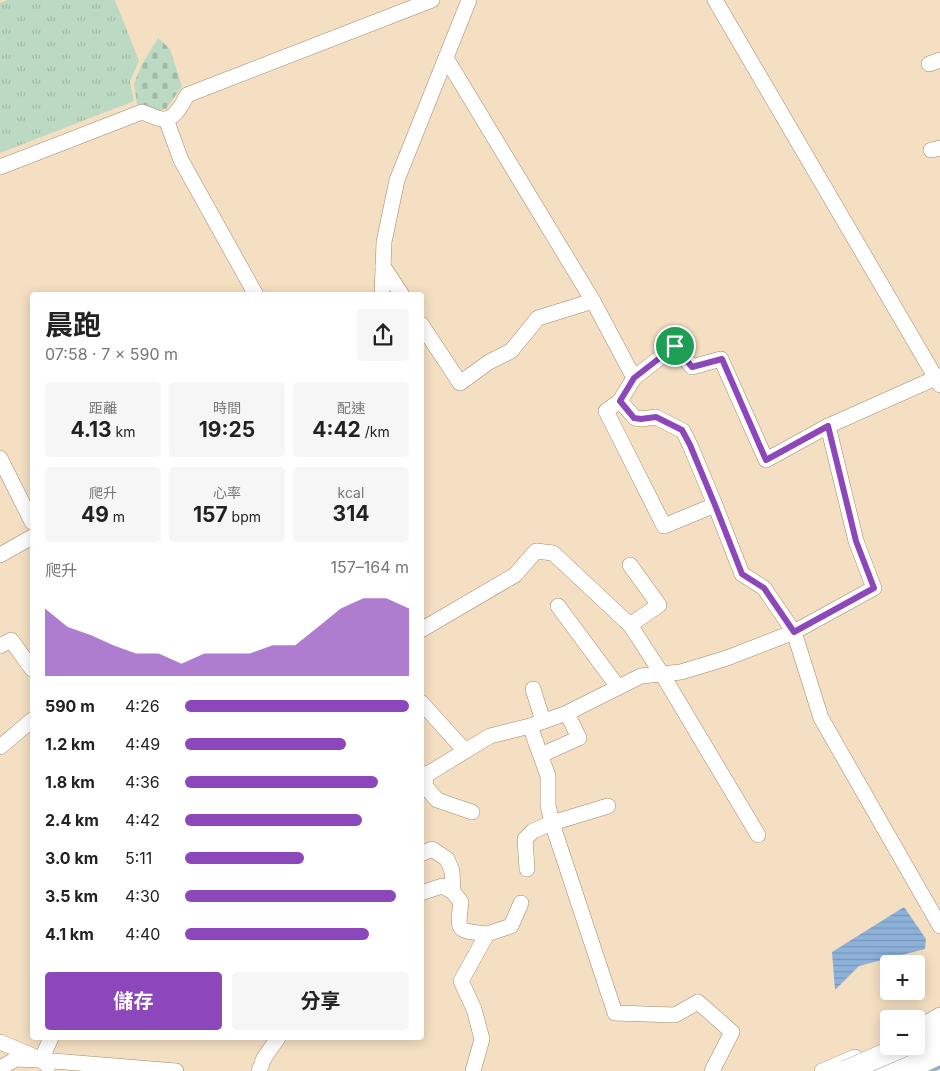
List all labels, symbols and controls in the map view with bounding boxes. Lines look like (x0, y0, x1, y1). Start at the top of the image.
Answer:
text: 晨跑 (45, 308, 101, 342)
button: share (357, 309, 409, 361)
pin (654, 325, 696, 367)
icon: arrive (661, 332, 689, 360)
text: 07:58 · 7 × 590 m (45, 344, 178, 364)
text: 距離 (89, 399, 117, 416)
text: 時間 (213, 399, 241, 416)
text: 配速 (337, 399, 365, 416)
text: 4.13 (70, 417, 112, 442)
text: 19:25 (199, 417, 255, 442)
text: 4:42 (312, 417, 361, 442)
text: km (112, 423, 136, 440)
text: /km (361, 423, 390, 440)
text: 爬升 (89, 484, 117, 501)
text: 心率 (213, 484, 241, 501)
text: kcal (338, 484, 364, 501)
text: 314 (333, 501, 369, 526)
text: 49 (81, 502, 109, 527)
text: 157 (193, 502, 228, 527)
text: m (109, 508, 125, 525)
text: bpm (228, 508, 261, 525)
text: 157–164 m (330, 557, 409, 577)
text: 爬升 (45, 560, 77, 580)
text: 590 m (45, 696, 95, 716)
text: 4:26 (125, 696, 160, 716)
text: 1.2 km (45, 734, 95, 754)
text: 4:49 (125, 734, 160, 754)
text: 1.8 km (45, 772, 95, 792)
text: 4:36 (125, 772, 160, 792)
text: 2.4 km (45, 810, 99, 830)
text: 4:42 (125, 810, 160, 830)
text: 3.0 km (45, 848, 98, 868)
text: 5:11 (125, 848, 152, 868)
text: 3.5 km (45, 886, 98, 906)
text: 4:30 (125, 886, 160, 906)
text: 4.1 km (45, 924, 94, 944)
text: 4:40 (125, 924, 160, 944)
map controls (880, 955, 925, 1055)
button: + (880, 955, 925, 1000)
button: 儲存 (45, 972, 222, 1030)
button: 分享 (232, 972, 409, 1030)
button: − (880, 1010, 925, 1055)

